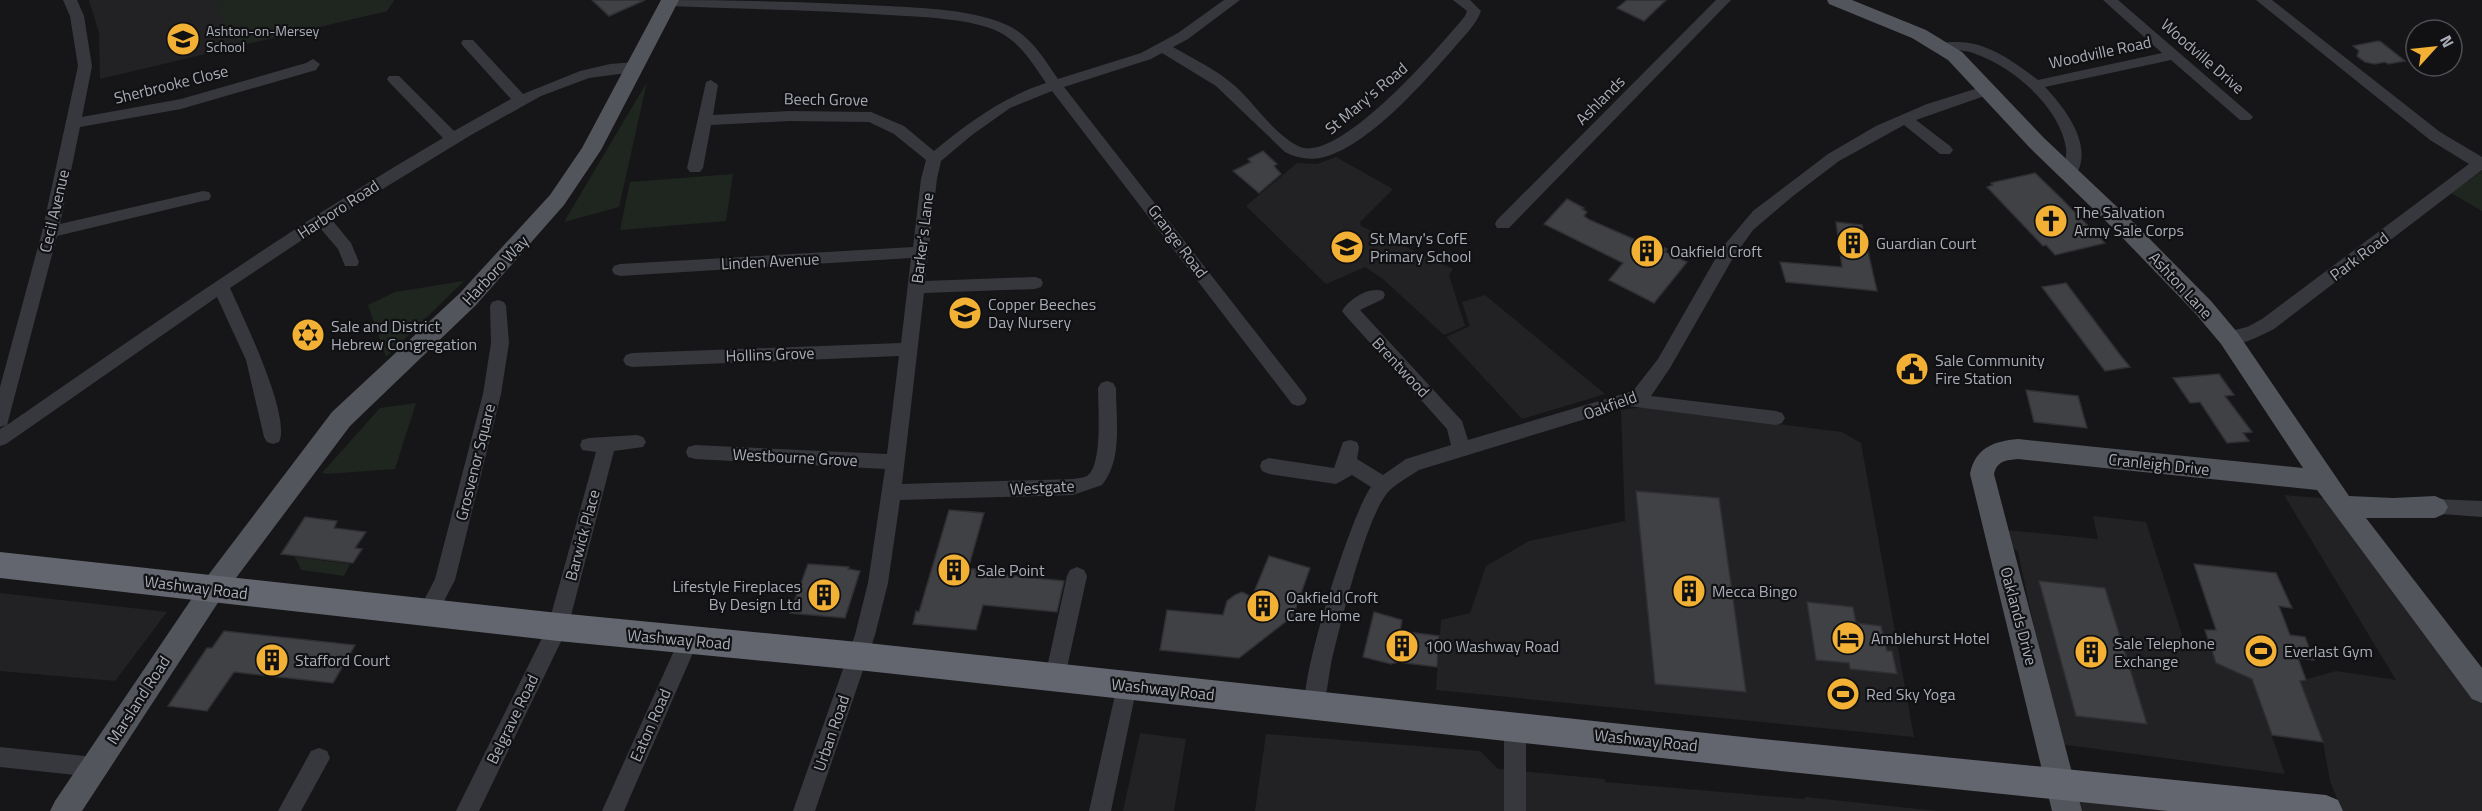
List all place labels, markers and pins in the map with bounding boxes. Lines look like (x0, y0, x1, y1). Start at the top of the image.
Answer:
place label: Ashton-on-Mersey School (206, 20, 319, 57)
school or university icon: Ashton-on-Mersey School (165, 21, 201, 57)
place label: The Salvation Army Sale Corps (2074, 200, 2184, 242)
church icon: The Salvation Army Sale Corps (2033, 203, 2069, 239)
building icon: Guardian Court (1835, 225, 1871, 261)
place label: St Mary's CofE Primary School (1370, 226, 1472, 268)
school or university icon: St Mary's CofE Primary School (1329, 229, 1365, 265)
place label: Guardian Court (1876, 231, 1977, 255)
building icon: Oakfield Croft (1629, 233, 1665, 269)
place label: Oakfield Croft (1670, 239, 1763, 263)
place label: Copper Beeches Day Nursery (988, 292, 1096, 334)
school or university icon: Copper Beeches Day Nursery (947, 295, 983, 331)
place label: Sale and District Hebrew Congregation (331, 314, 477, 356)
synagogue icon: Sale and District Hebrew Congregation (290, 317, 326, 353)
place label: Sale Community Fire Station (1935, 348, 2045, 390)
public building icon: Sale Community Fire Station (1894, 351, 1930, 387)
building icon: Sale Point (936, 552, 972, 588)
place label: Sale Point (977, 558, 1045, 582)
building icon: Mecca Bingo (1671, 573, 1707, 609)
place label: Lifestyle Fireplaces By Design Ltd (673, 574, 801, 616)
building icon: Lifestyle Fireplaces By Design Ltd (806, 577, 842, 613)
place label: Mecca Bingo (1712, 579, 1797, 603)
place label: Oakfield Croft Care Home (1286, 585, 1379, 627)
building icon: Oakfield Croft Care Home (1245, 588, 1281, 624)
hotel icon: Amblehurst Hotel (1830, 620, 1866, 656)
place label: Amblehurst Hotel (1871, 626, 1990, 650)
building icon: 100 Washway Road (1384, 628, 1420, 664)
place label: Sale Telephone Exchange (2114, 631, 2215, 673)
sports icon: Everlast Gym (2243, 633, 2279, 669)
place label: 100 Washway Road (1425, 634, 1559, 658)
building icon: Sale Telephone Exchange (2073, 634, 2109, 670)
place label: Everlast Gym (2284, 639, 2373, 663)
building icon: Stafford Court (254, 642, 290, 678)
place label: Stafford Court (295, 648, 390, 672)
sports icon: Red Sky Yoga (1825, 676, 1861, 712)
place label: Red Sky Yoga (1866, 682, 1956, 706)

